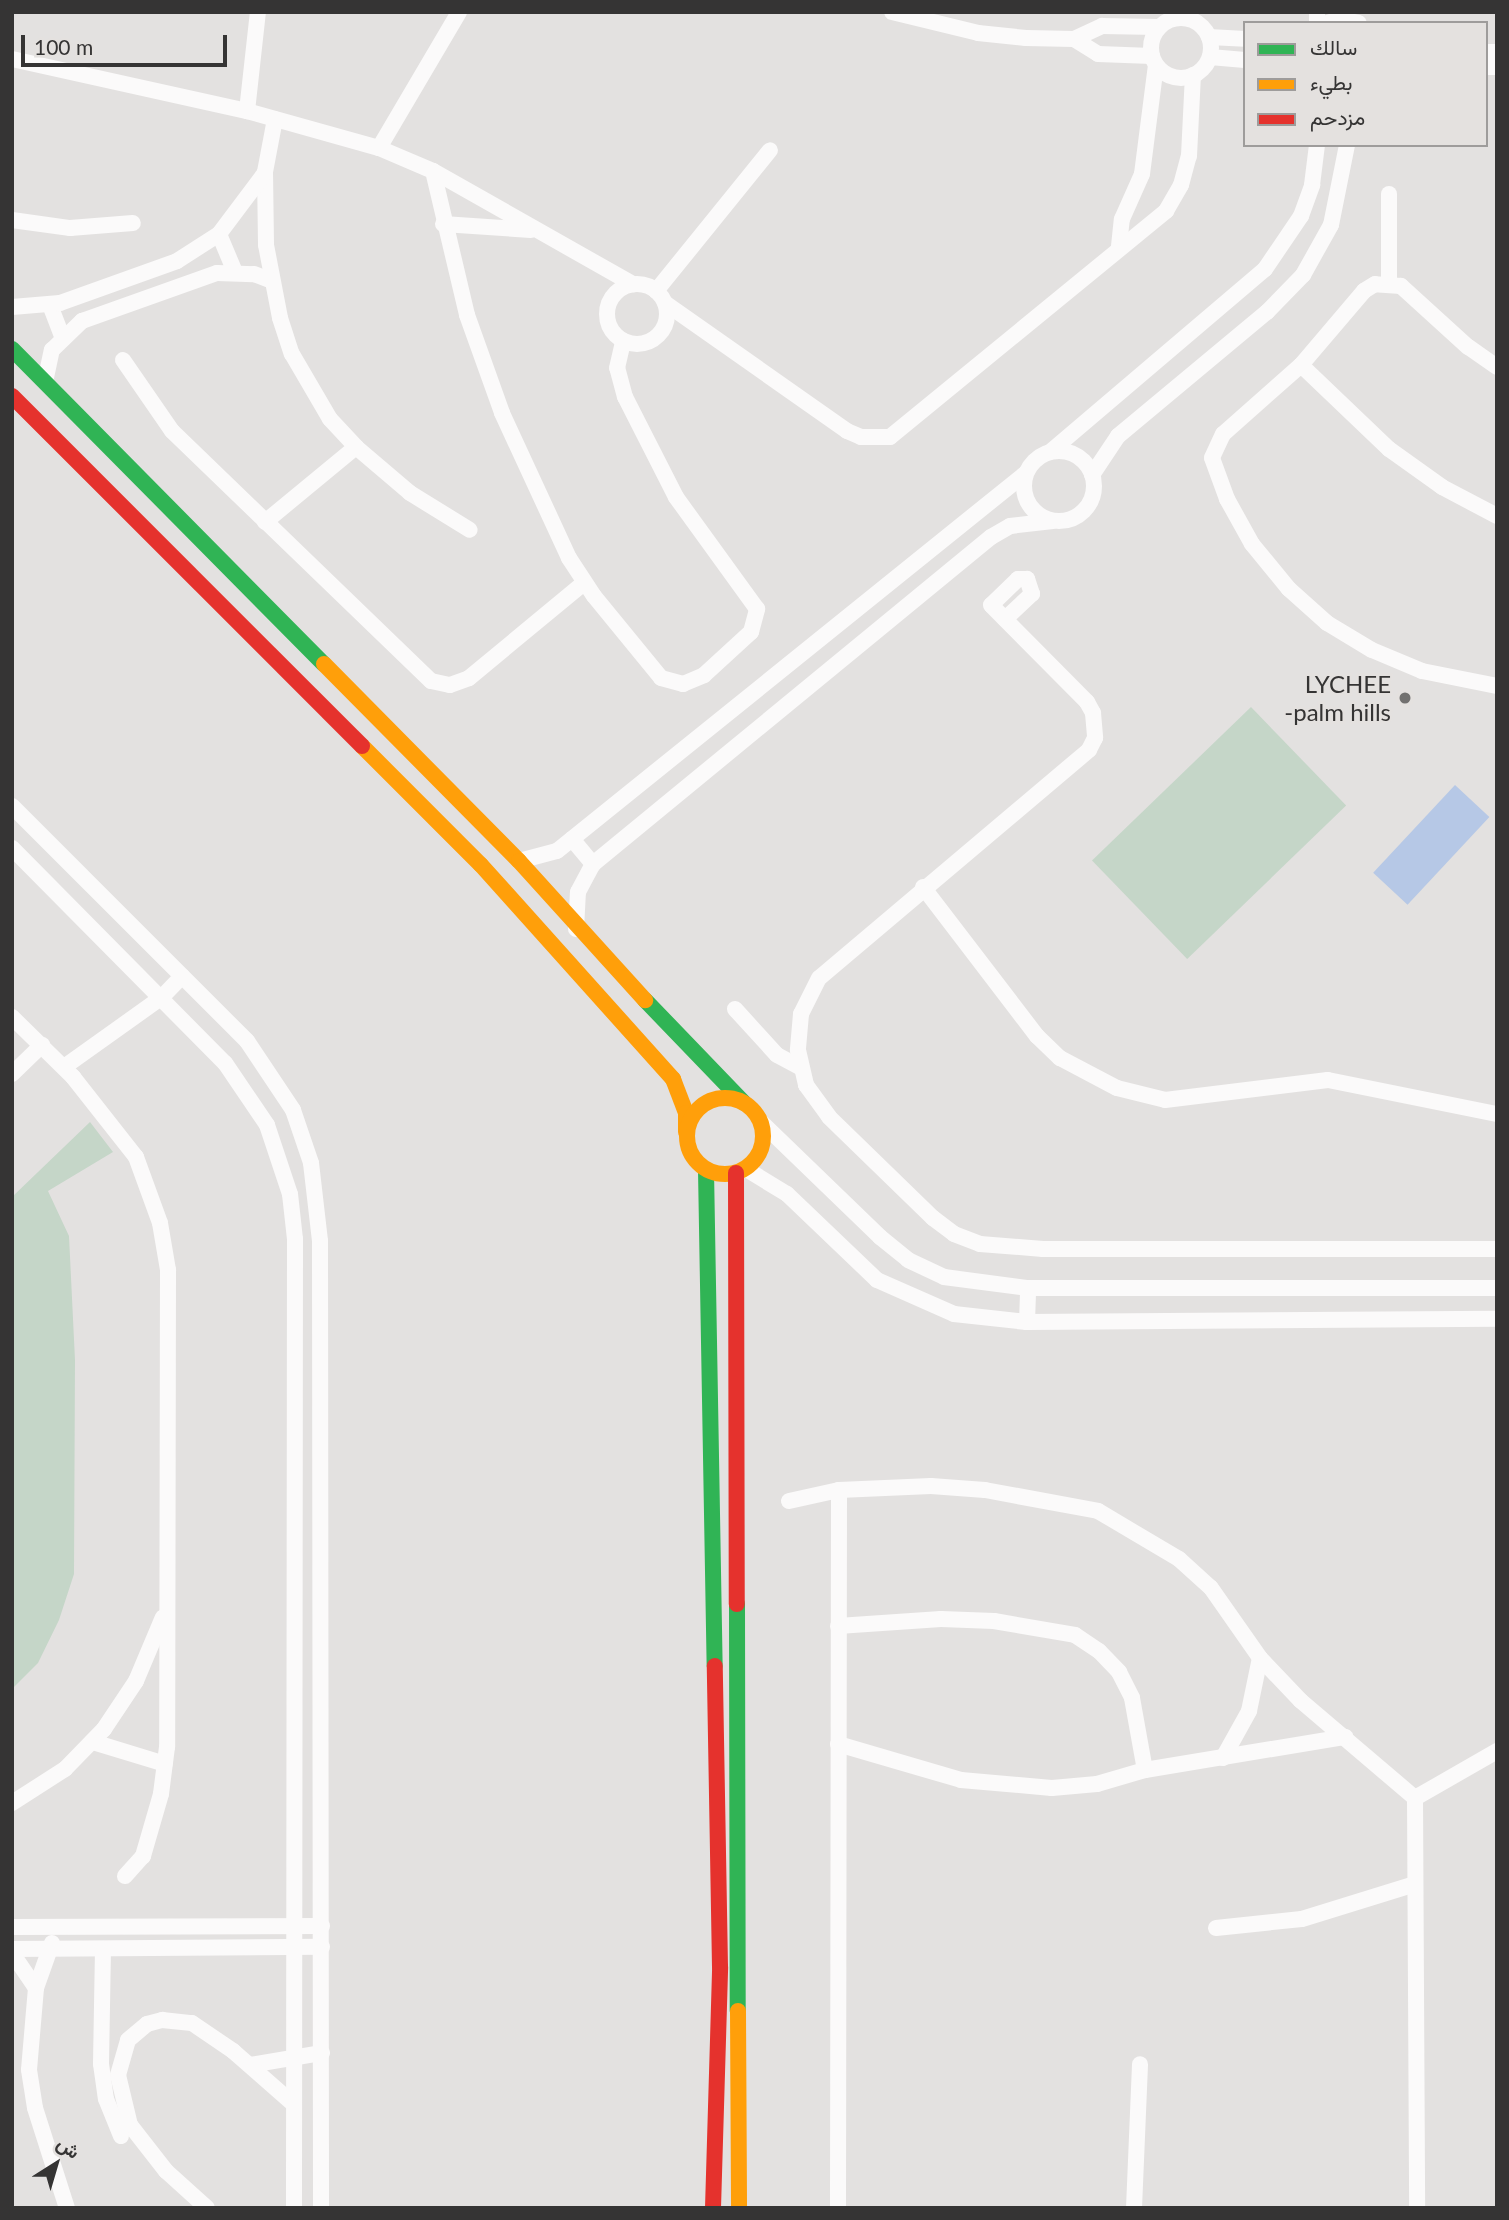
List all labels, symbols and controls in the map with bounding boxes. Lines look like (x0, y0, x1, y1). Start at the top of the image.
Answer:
scale bar (24, 21, 231, 65)
legend (1243, 21, 1488, 147)
text: 100 m (34, 34, 93, 59)
text: سالك (1310, 34, 1357, 59)
text: بطيء (1310, 69, 1353, 94)
text: مزدحم (1310, 104, 1365, 129)
place label: LYCHEE -palm hills (1284, 670, 1391, 726)
marker: LYCHEE -palm hills (1397, 690, 1413, 706)
north arrow (21, 2129, 91, 2199)
text: ش (53, 2131, 85, 2163)

